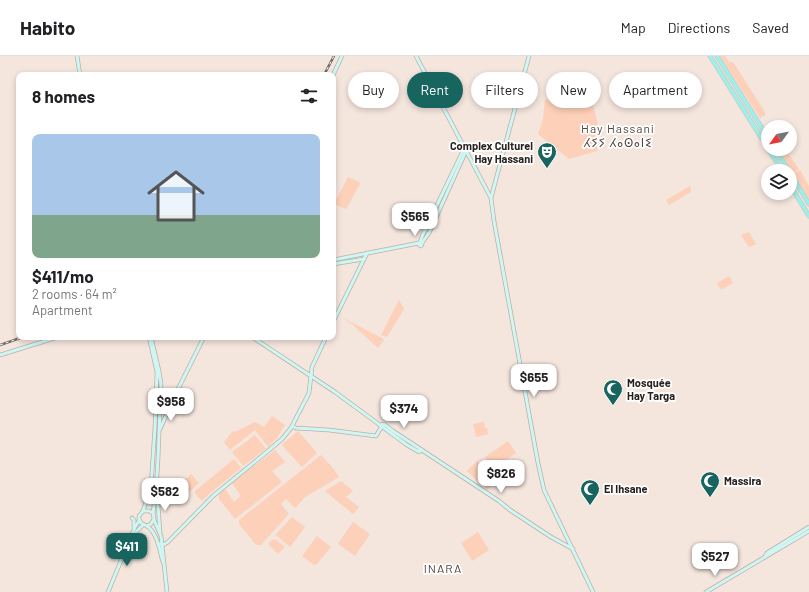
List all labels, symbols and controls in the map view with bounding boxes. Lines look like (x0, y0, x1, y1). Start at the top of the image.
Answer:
text: Habito (20, 16, 75, 39)
text: Map (621, 19, 646, 36)
text: Directions (668, 19, 730, 36)
text: Saved (752, 19, 789, 36)
chip: Buy (348, 72, 399, 108)
chip: Rent (407, 72, 463, 108)
chip: Filters (471, 72, 538, 108)
chip: New (546, 72, 601, 108)
chip: Apartment (609, 72, 702, 108)
icon: filters (298, 85, 320, 107)
text: 8 homes (32, 86, 95, 106)
north arrow (761, 120, 797, 156)
map controls (761, 120, 797, 200)
district label: Hay Hassani ⵃⵢⵢ ⵃⴰⵙⴰⵏⵉ (581, 121, 655, 149)
place label: Complex Culturel Hay Hassani (450, 139, 533, 165)
theatre icon: Complex Culturel Hay Hassani (536, 141, 558, 169)
icon: home (140, 160, 212, 232)
button: layers (761, 164, 797, 200)
pin: $565 (391, 203, 439, 237)
text: $565 (401, 208, 429, 224)
text: $411/mo (32, 266, 94, 286)
text: 2 rooms · 64 m² (32, 286, 117, 302)
text: Apartment (32, 302, 93, 318)
pin: $655 (510, 364, 558, 398)
text: $655 (520, 369, 548, 385)
place label: Mosquée Hay Targa (627, 376, 675, 402)
mosque icon: Mosquée Hay Targa (602, 378, 624, 406)
pin: $958 (147, 388, 195, 422)
text: $958 (157, 393, 185, 409)
pin: $374 (380, 395, 428, 429)
text: $374 (390, 400, 418, 416)
pin: $826 (477, 460, 525, 494)
text: $826 (487, 465, 515, 481)
mosque icon: Massira (699, 470, 721, 498)
place label: Massira (724, 474, 762, 487)
pin: $582 (141, 478, 189, 512)
mosque icon: El Ihsane (579, 478, 601, 506)
place label: El Ihsane (604, 482, 648, 495)
text: $582 (151, 483, 179, 499)
pin: $411 (103, 533, 151, 567)
text: $411 (115, 538, 139, 554)
pin: $527 (691, 543, 739, 577)
text: $527 (701, 548, 729, 564)
district label: INARA (424, 561, 462, 575)

